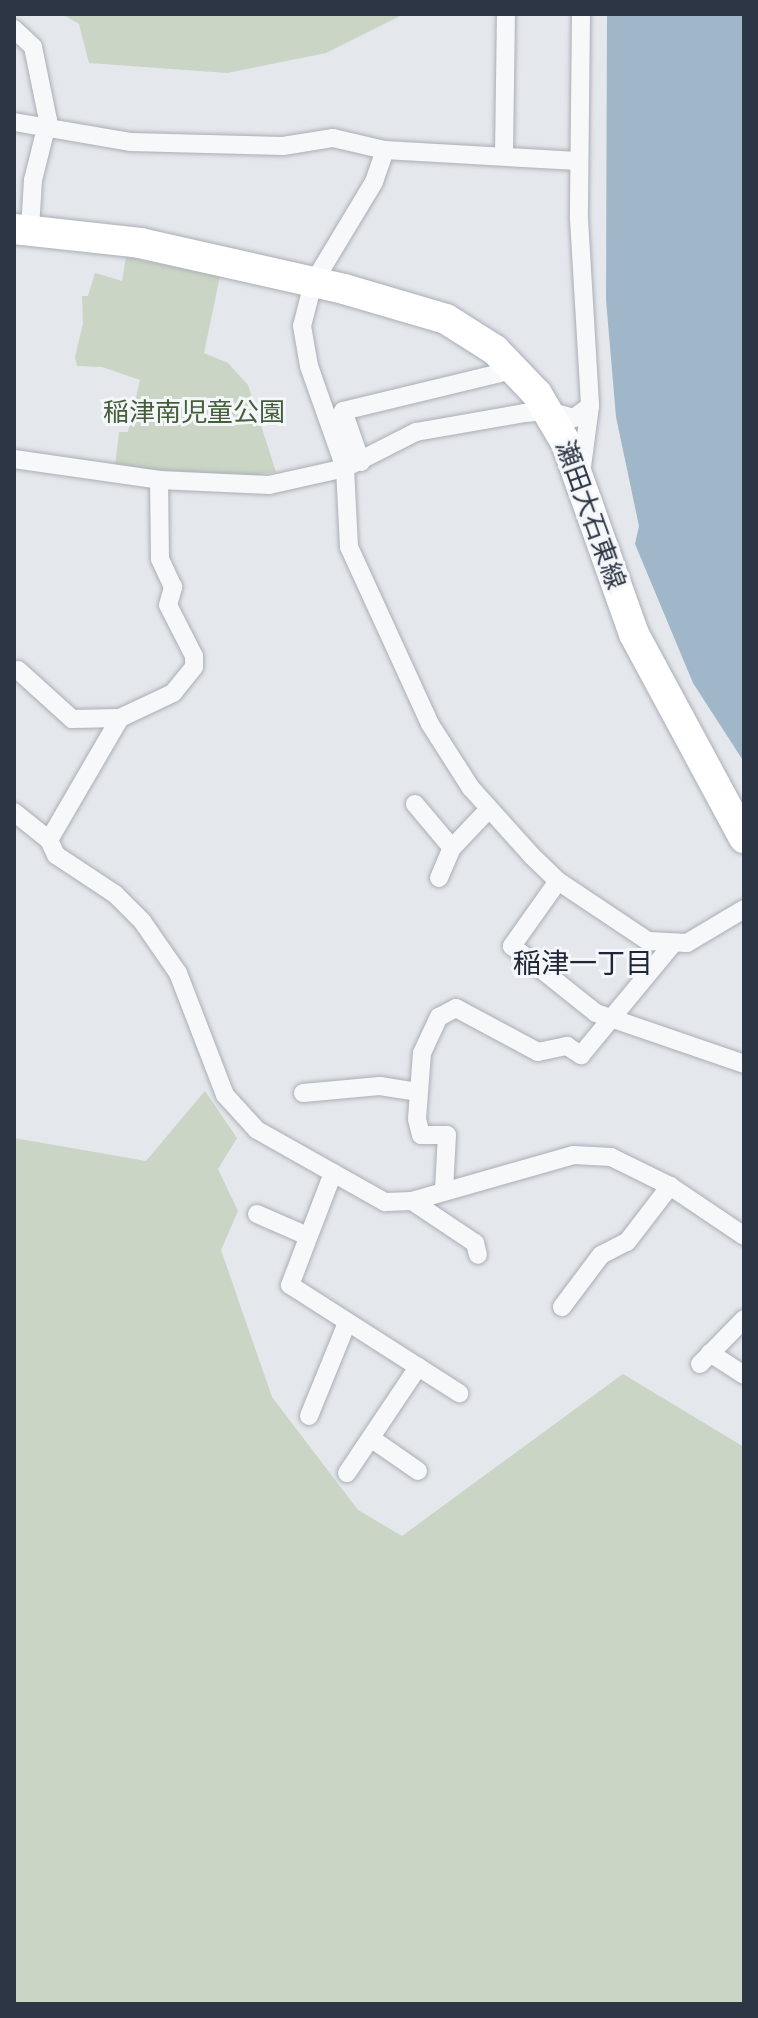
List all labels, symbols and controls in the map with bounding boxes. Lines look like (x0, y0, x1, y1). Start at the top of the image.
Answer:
park label: 稲津南児童公園 (103, 397, 285, 429)
street label: 瀬田大石東線 (549, 436, 631, 594)
district label: 稲津一丁目 (513, 947, 653, 981)

